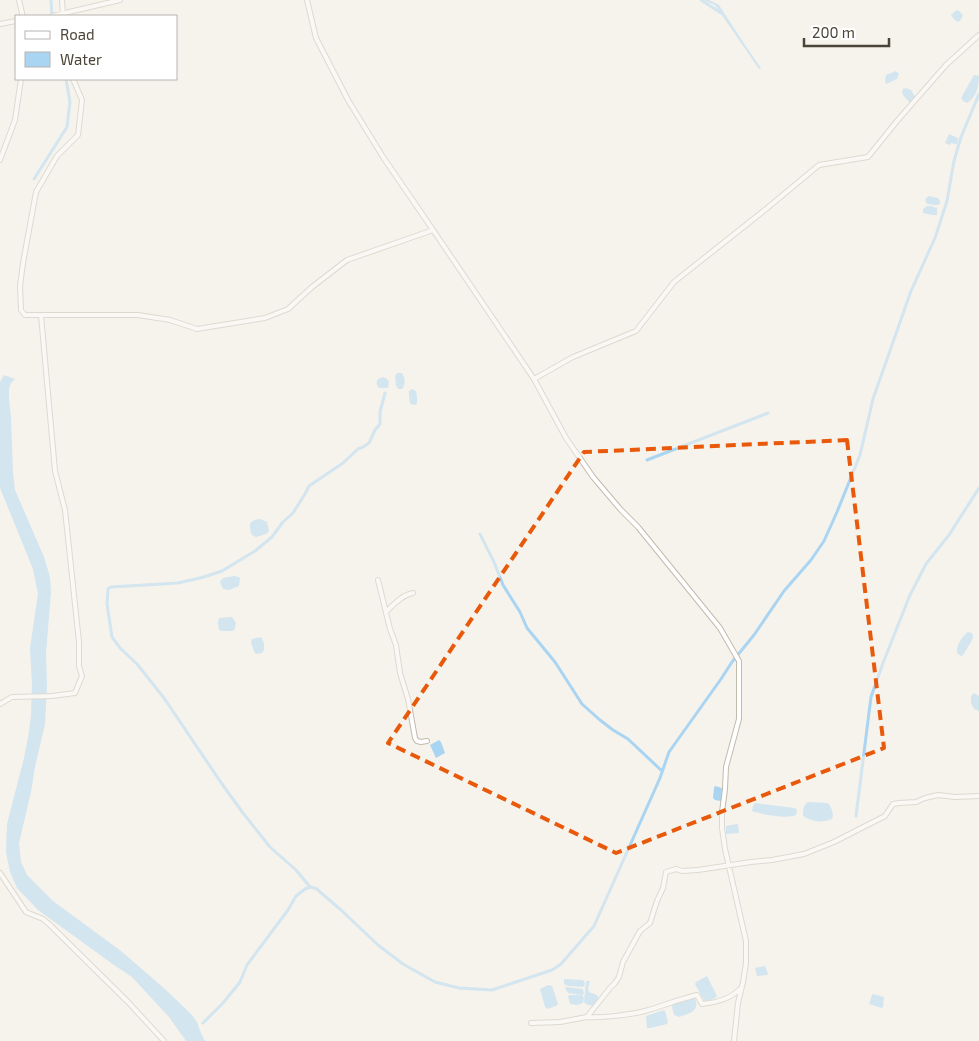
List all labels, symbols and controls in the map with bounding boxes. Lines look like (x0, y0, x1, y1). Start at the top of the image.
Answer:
legend (15, 15, 178, 80)
scale bar (804, 15, 889, 47)
text: 200 m (812, 23, 855, 41)
text: Road (60, 25, 95, 43)
text: Water (60, 50, 102, 68)

